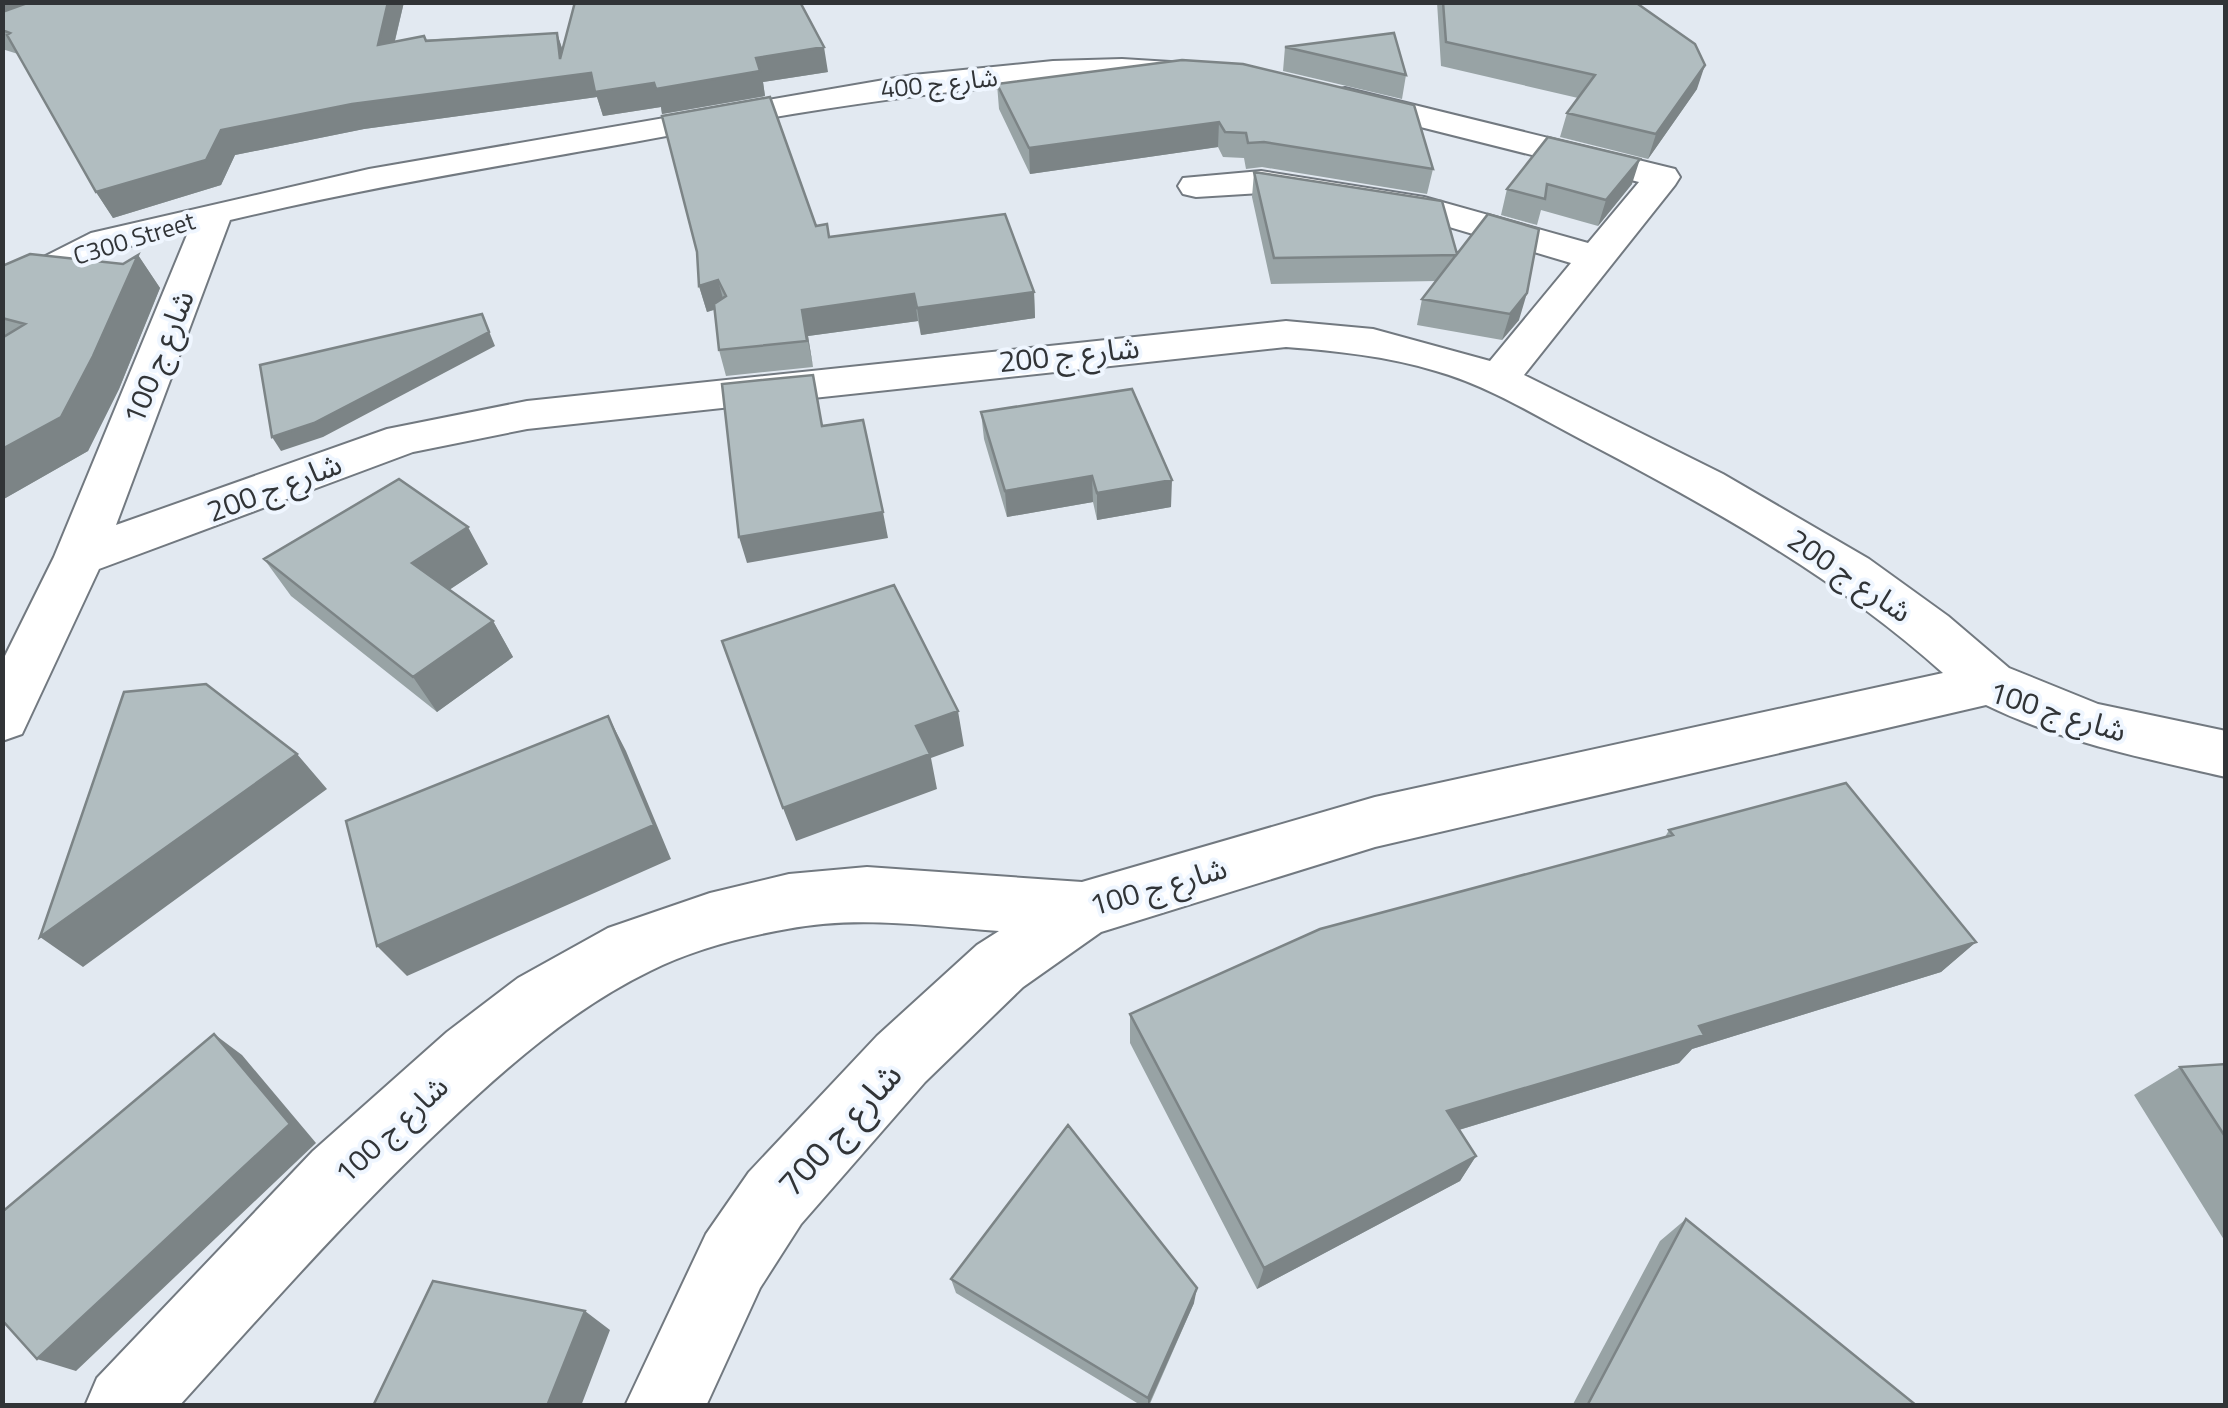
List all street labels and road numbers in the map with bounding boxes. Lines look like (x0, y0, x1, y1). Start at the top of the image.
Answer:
street label: شارع ج 400 (878, 58, 1000, 108)
street label: C300 Street (68, 201, 200, 275)
street label: شارع ج 100 (110, 283, 206, 431)
street label: شارع ج 200 (996, 324, 1142, 384)
street label: شارع ج 200 (200, 440, 348, 534)
street label: شارع ج 200 (1779, 516, 1921, 634)
street label: شارع ج 100 (1984, 668, 2132, 754)
street label: شارع ج 100 (1084, 844, 1232, 928)
street label: شارع ج 700 (764, 1050, 914, 1208)
street label: شارع ج 100 (324, 1064, 458, 1194)

